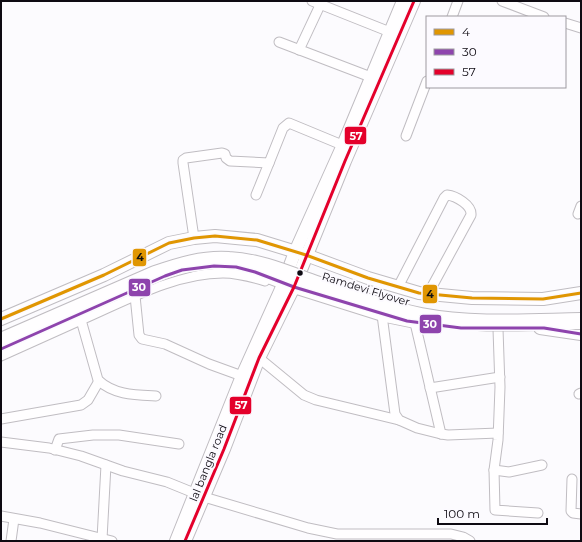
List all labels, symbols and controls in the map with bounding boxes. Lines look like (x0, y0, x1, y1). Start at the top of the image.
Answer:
legend (426, 16, 566, 88)
text: 4 (462, 24, 470, 39)
text: 30 (462, 44, 477, 59)
text: 57 (462, 64, 476, 79)
line badge: 57 (344, 126, 367, 145)
text: 57 (349, 129, 363, 143)
line badge: 4 (132, 248, 147, 267)
text: 4 (136, 250, 144, 264)
unlabelled marker (295, 268, 305, 278)
street label: Ramdevi Flyover (320, 269, 412, 309)
line badge: 30 (128, 278, 151, 297)
text: 30 (131, 280, 147, 294)
line badge: 4 (422, 284, 438, 304)
text: 4 (426, 287, 434, 301)
line badge: 30 (419, 314, 442, 334)
text: 30 (422, 317, 438, 331)
line badge: 57 (229, 396, 252, 415)
text: 57 (234, 398, 248, 412)
street label: lal bangla road (186, 423, 230, 503)
scale bar (438, 500, 547, 526)
text: 100 m (444, 506, 480, 521)

